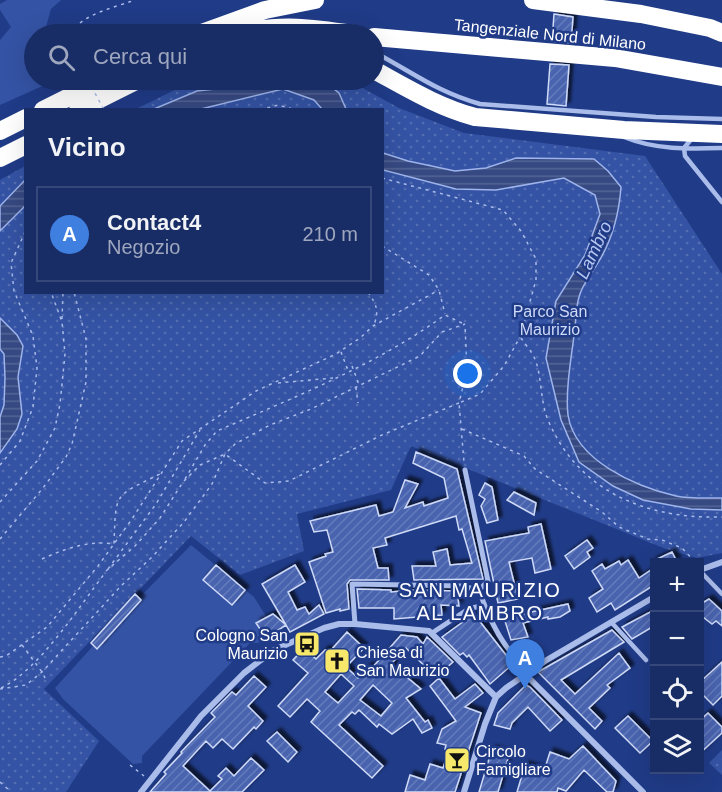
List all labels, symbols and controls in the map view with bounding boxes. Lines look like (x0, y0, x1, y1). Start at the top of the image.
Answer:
street label: Tangenziale Nord di Milano (453, 16, 647, 53)
search box (24, 24, 384, 90)
icon: search (45, 41, 78, 74)
text: Cerca qui (93, 44, 187, 69)
text: Vicino (48, 132, 126, 162)
text: Contact4 (107, 210, 201, 235)
water label: Lambro (572, 218, 616, 282)
text: A (62, 223, 77, 245)
text: 210 m (302, 223, 358, 245)
text: Negozio (107, 236, 180, 258)
park label: Parco San Maurizio (513, 303, 587, 338)
your location (453, 359, 482, 388)
map controls (650, 558, 704, 774)
button: + (650, 558, 704, 612)
district label: SAN MAURIZIO AL LAMBRO (399, 579, 561, 624)
button: − (650, 612, 704, 666)
place label: Cologno San Maurizio (195, 627, 288, 662)
bus stop icon: Cologno San Maurizio (292, 629, 322, 659)
pin: A (506, 640, 544, 689)
place label: Chiesa di San Maurizio (356, 644, 449, 679)
church icon: Chiesa di San Maurizio (322, 646, 352, 676)
button: locate (650, 666, 704, 720)
button: layers (650, 720, 704, 774)
place label: Circolo Famigliare (476, 743, 551, 778)
bar icon: Circolo Famigliare (442, 745, 472, 775)

